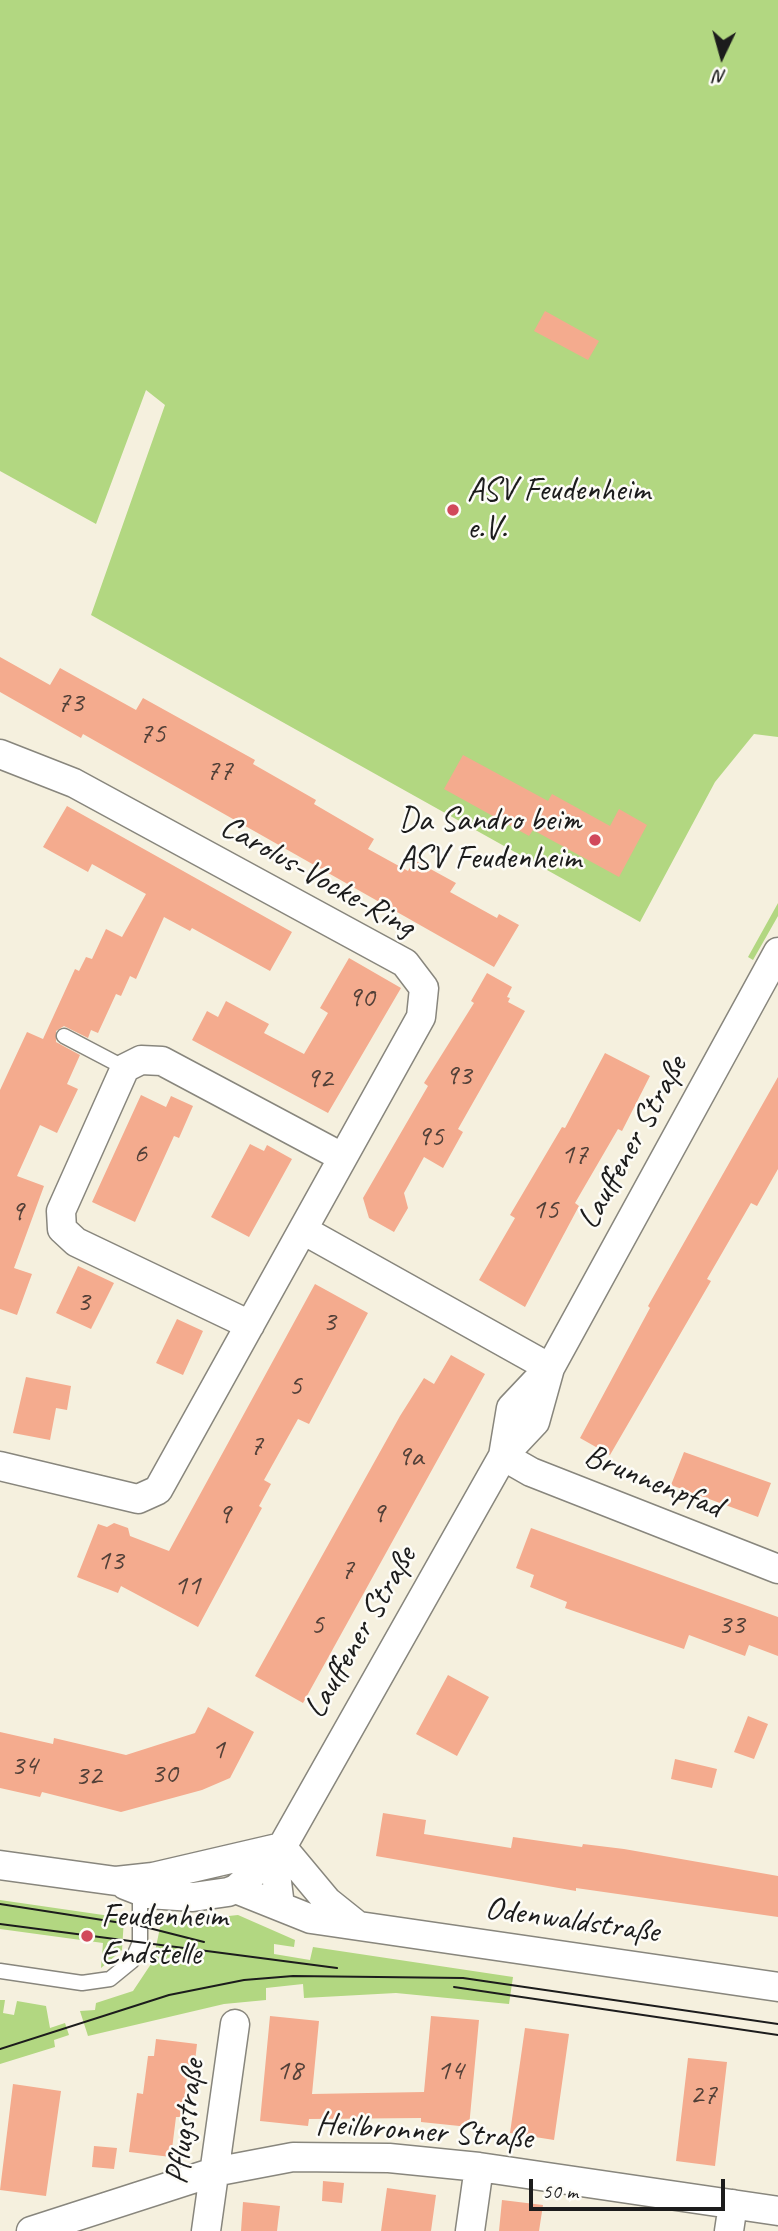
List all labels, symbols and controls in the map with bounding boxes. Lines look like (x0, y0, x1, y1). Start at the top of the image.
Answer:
north arrow (687, 21, 757, 91)
text: N (713, 64, 727, 89)
place label: ASV Feudenheim e.V. (467, 471, 650, 549)
marker: ASV Feudenheim e.V. (445, 502, 461, 518)
house number: 73 (57, 685, 83, 721)
house number: 75 (139, 716, 165, 752)
house number: 77 (206, 753, 232, 789)
place label: Da Sandro beim ASV Feudenheim (398, 801, 581, 879)
street label: Carolus-Vocke-Ring (213, 807, 421, 947)
marker: Da Sandro beim ASV Feudenheim (587, 832, 603, 848)
house number: 90 (348, 980, 374, 1016)
street label: Lauffener Straße (569, 1050, 697, 1236)
house number: 93 (445, 1058, 471, 1094)
house number: 92 (306, 1061, 332, 1097)
house number: 95 (417, 1119, 443, 1155)
house number: 6 (133, 1136, 147, 1172)
house number: 17 (561, 1137, 587, 1173)
house number: 15 (532, 1192, 558, 1228)
house number: 9 (10, 1194, 24, 1230)
house number: 3 (76, 1284, 90, 1320)
house number: 3 (322, 1304, 336, 1340)
house number: 5 (288, 1368, 302, 1404)
house number: 7 (249, 1428, 263, 1464)
street label: Brunnenpfad (578, 1436, 728, 1528)
house number: 9a (397, 1439, 423, 1475)
house number: 9 (371, 1496, 385, 1532)
house number: 9 (217, 1497, 231, 1533)
street label: Lauffener Straße (296, 1540, 426, 1726)
house number: 13 (97, 1543, 123, 1579)
house number: 7 (340, 1552, 354, 1588)
house number: 11 (174, 1568, 200, 1604)
house number: 5 (310, 1607, 324, 1643)
house number: 33 (718, 1607, 744, 1643)
house number: 1 (211, 1732, 225, 1768)
house number: 34 (11, 1748, 37, 1784)
house number: 30 (151, 1756, 177, 1792)
house number: 32 (75, 1758, 101, 1794)
street label: Odenwaldstraße (482, 1889, 662, 1953)
place label: Feudenheim Endstelle (101, 1897, 227, 1975)
marker: Feudenheim Endstelle (79, 1928, 95, 1944)
house number: 18 (276, 2053, 302, 2089)
house number: 14 (437, 2053, 463, 2089)
street label: Pflugstraße (158, 2057, 214, 2187)
house number: 27 (690, 2077, 716, 2113)
street label: Heilbronner Straße (314, 2105, 534, 2159)
scale bar (533, 2164, 729, 2208)
text: 50 m (542, 2178, 578, 2204)

